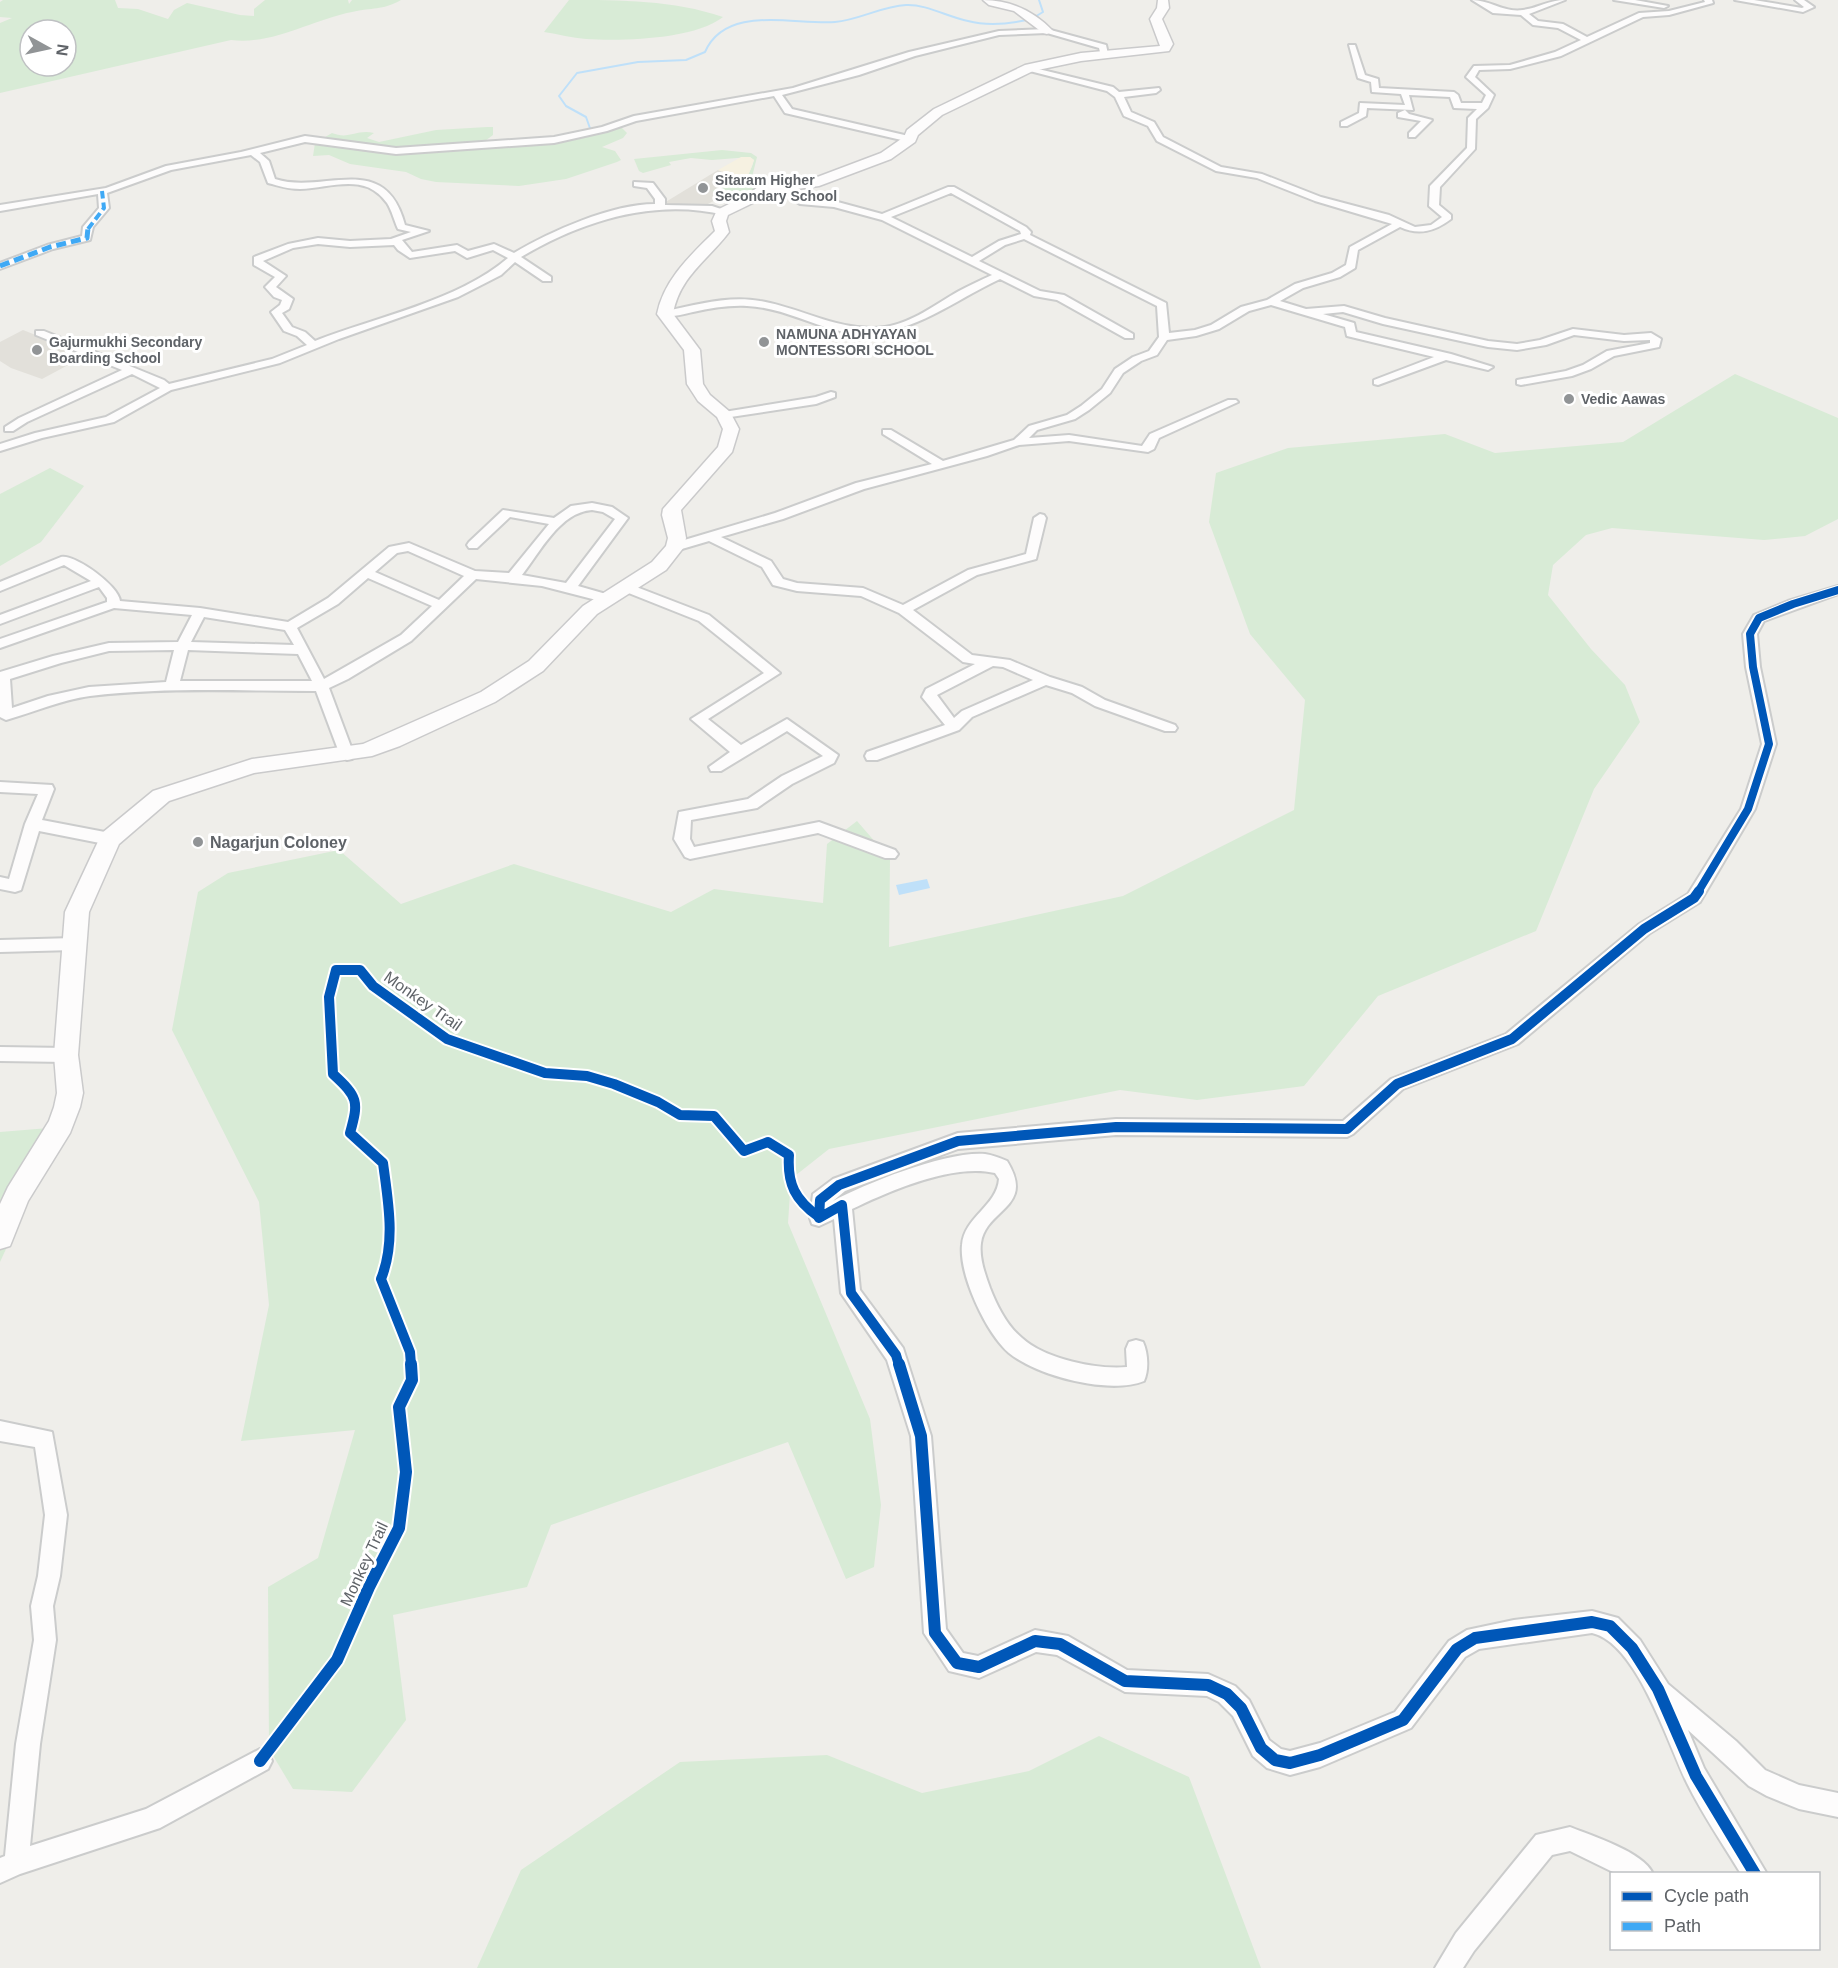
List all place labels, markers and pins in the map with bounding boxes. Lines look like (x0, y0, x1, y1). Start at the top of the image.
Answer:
place label: Sitaram Higher Secondary School (715, 172, 837, 204)
marker: Sitaram Higher Secondary School (696, 181, 710, 195)
place label: NAMUNA ADHYAYAN MONTESSORI SCHOOL (776, 326, 934, 358)
place label: Gajurmukhi Secondary Boarding School (49, 334, 202, 366)
marker: NAMUNA ADHYAYAN MONTESSORI SCHOOL (757, 335, 771, 349)
marker: Gajurmukhi Secondary Boarding School (30, 343, 44, 357)
place label: Vedic Aawas (1581, 391, 1666, 407)
marker: Vedic Aawas (1562, 392, 1576, 406)
place label: Nagarjun Coloney (210, 834, 347, 851)
marker: Nagarjun Coloney (191, 835, 205, 849)

